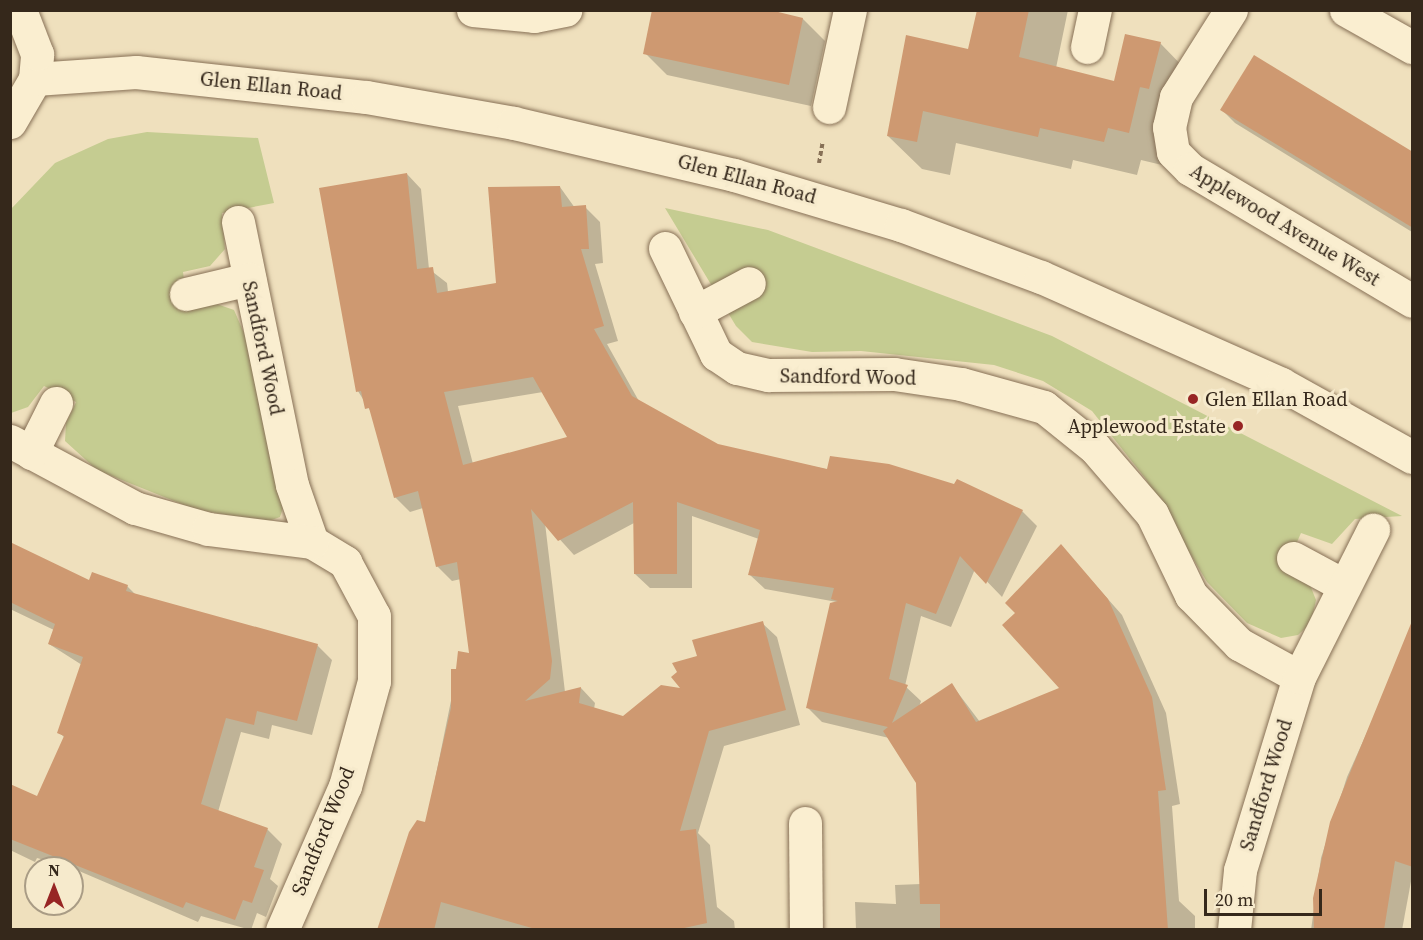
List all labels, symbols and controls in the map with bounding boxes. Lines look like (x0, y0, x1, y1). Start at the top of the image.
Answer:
street label: Glen Ellan Road (199, 67, 343, 105)
street label: Glen Ellan Road (675, 149, 819, 209)
street label: Applewood Avenue West (1185, 159, 1385, 291)
street label: Sandford Wood (237, 279, 289, 417)
street label: Sandford Wood (779, 364, 917, 390)
place label: Glen Ellan Road (1205, 387, 1348, 411)
marker: Glen Ellan Road (1186, 392, 1200, 406)
place label: Applewood Estate (1067, 414, 1226, 438)
marker: Applewood Estate (1231, 419, 1245, 433)
street label: Sandford Wood (1235, 716, 1297, 854)
street label: Sandford Wood (286, 763, 360, 899)
north arrow (24, 856, 84, 916)
text: N (48, 859, 60, 881)
scale bar (1207, 877, 1326, 915)
text: 20 m (1215, 887, 1253, 912)

